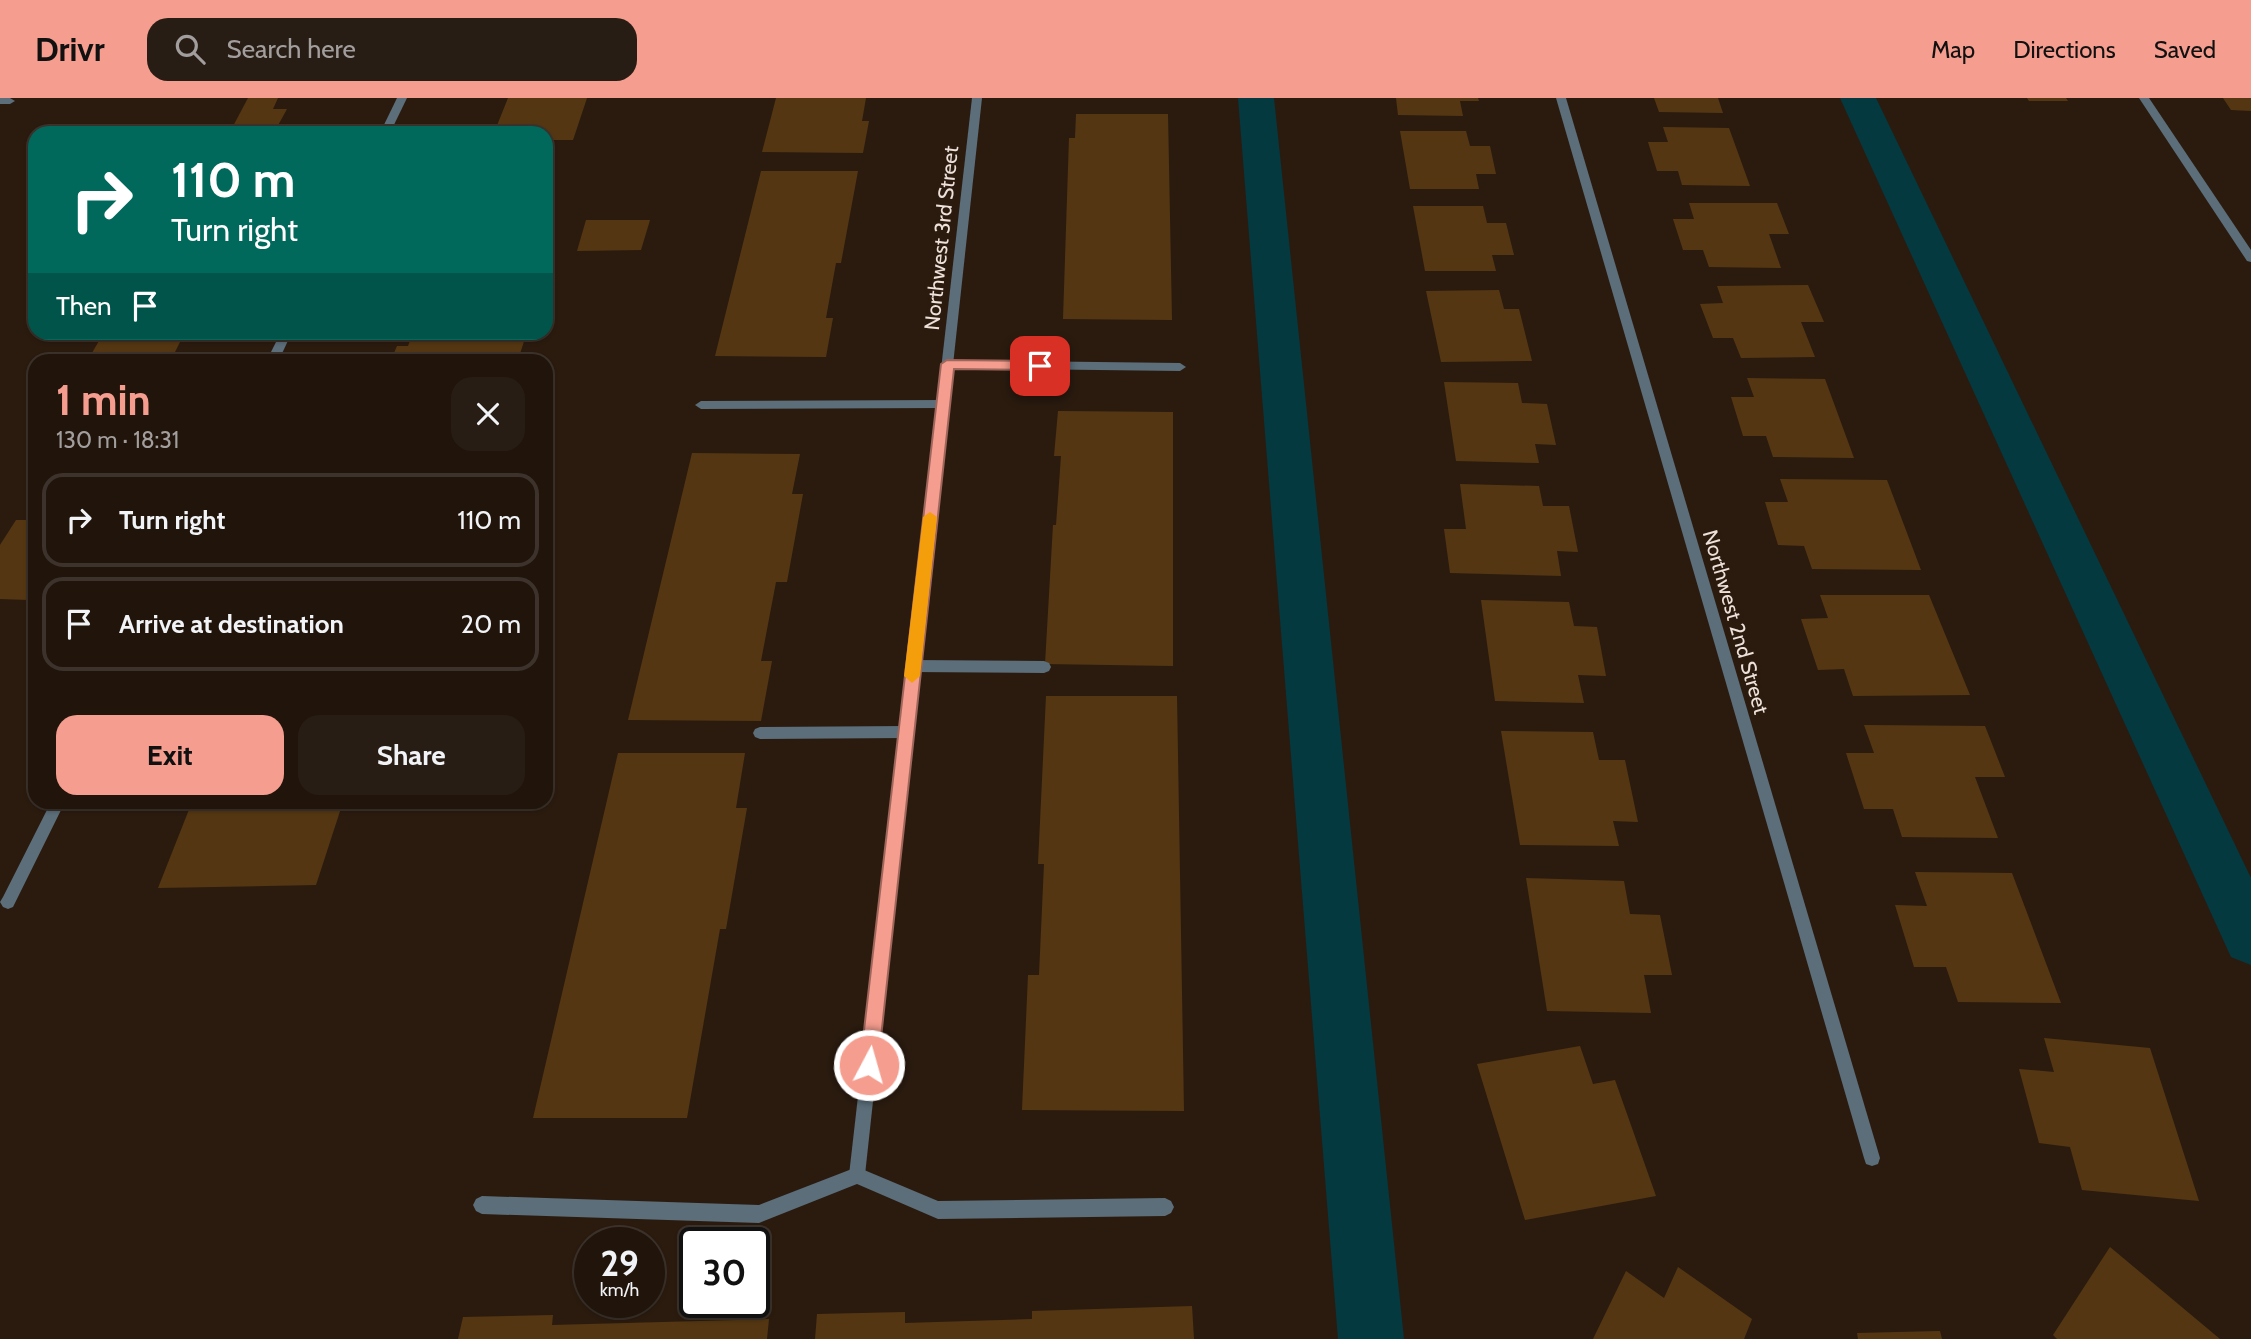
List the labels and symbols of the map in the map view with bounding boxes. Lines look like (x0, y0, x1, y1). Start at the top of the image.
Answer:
street label: Northwest 3rd Street (919, 144, 963, 332)
pin (1010, 336, 1070, 396)
street label: Northwest 2nd Street (1698, 527, 1774, 717)
position arrow (832, 1028, 906, 1102)
speed limit sign: 30 (679, 1227, 770, 1318)

